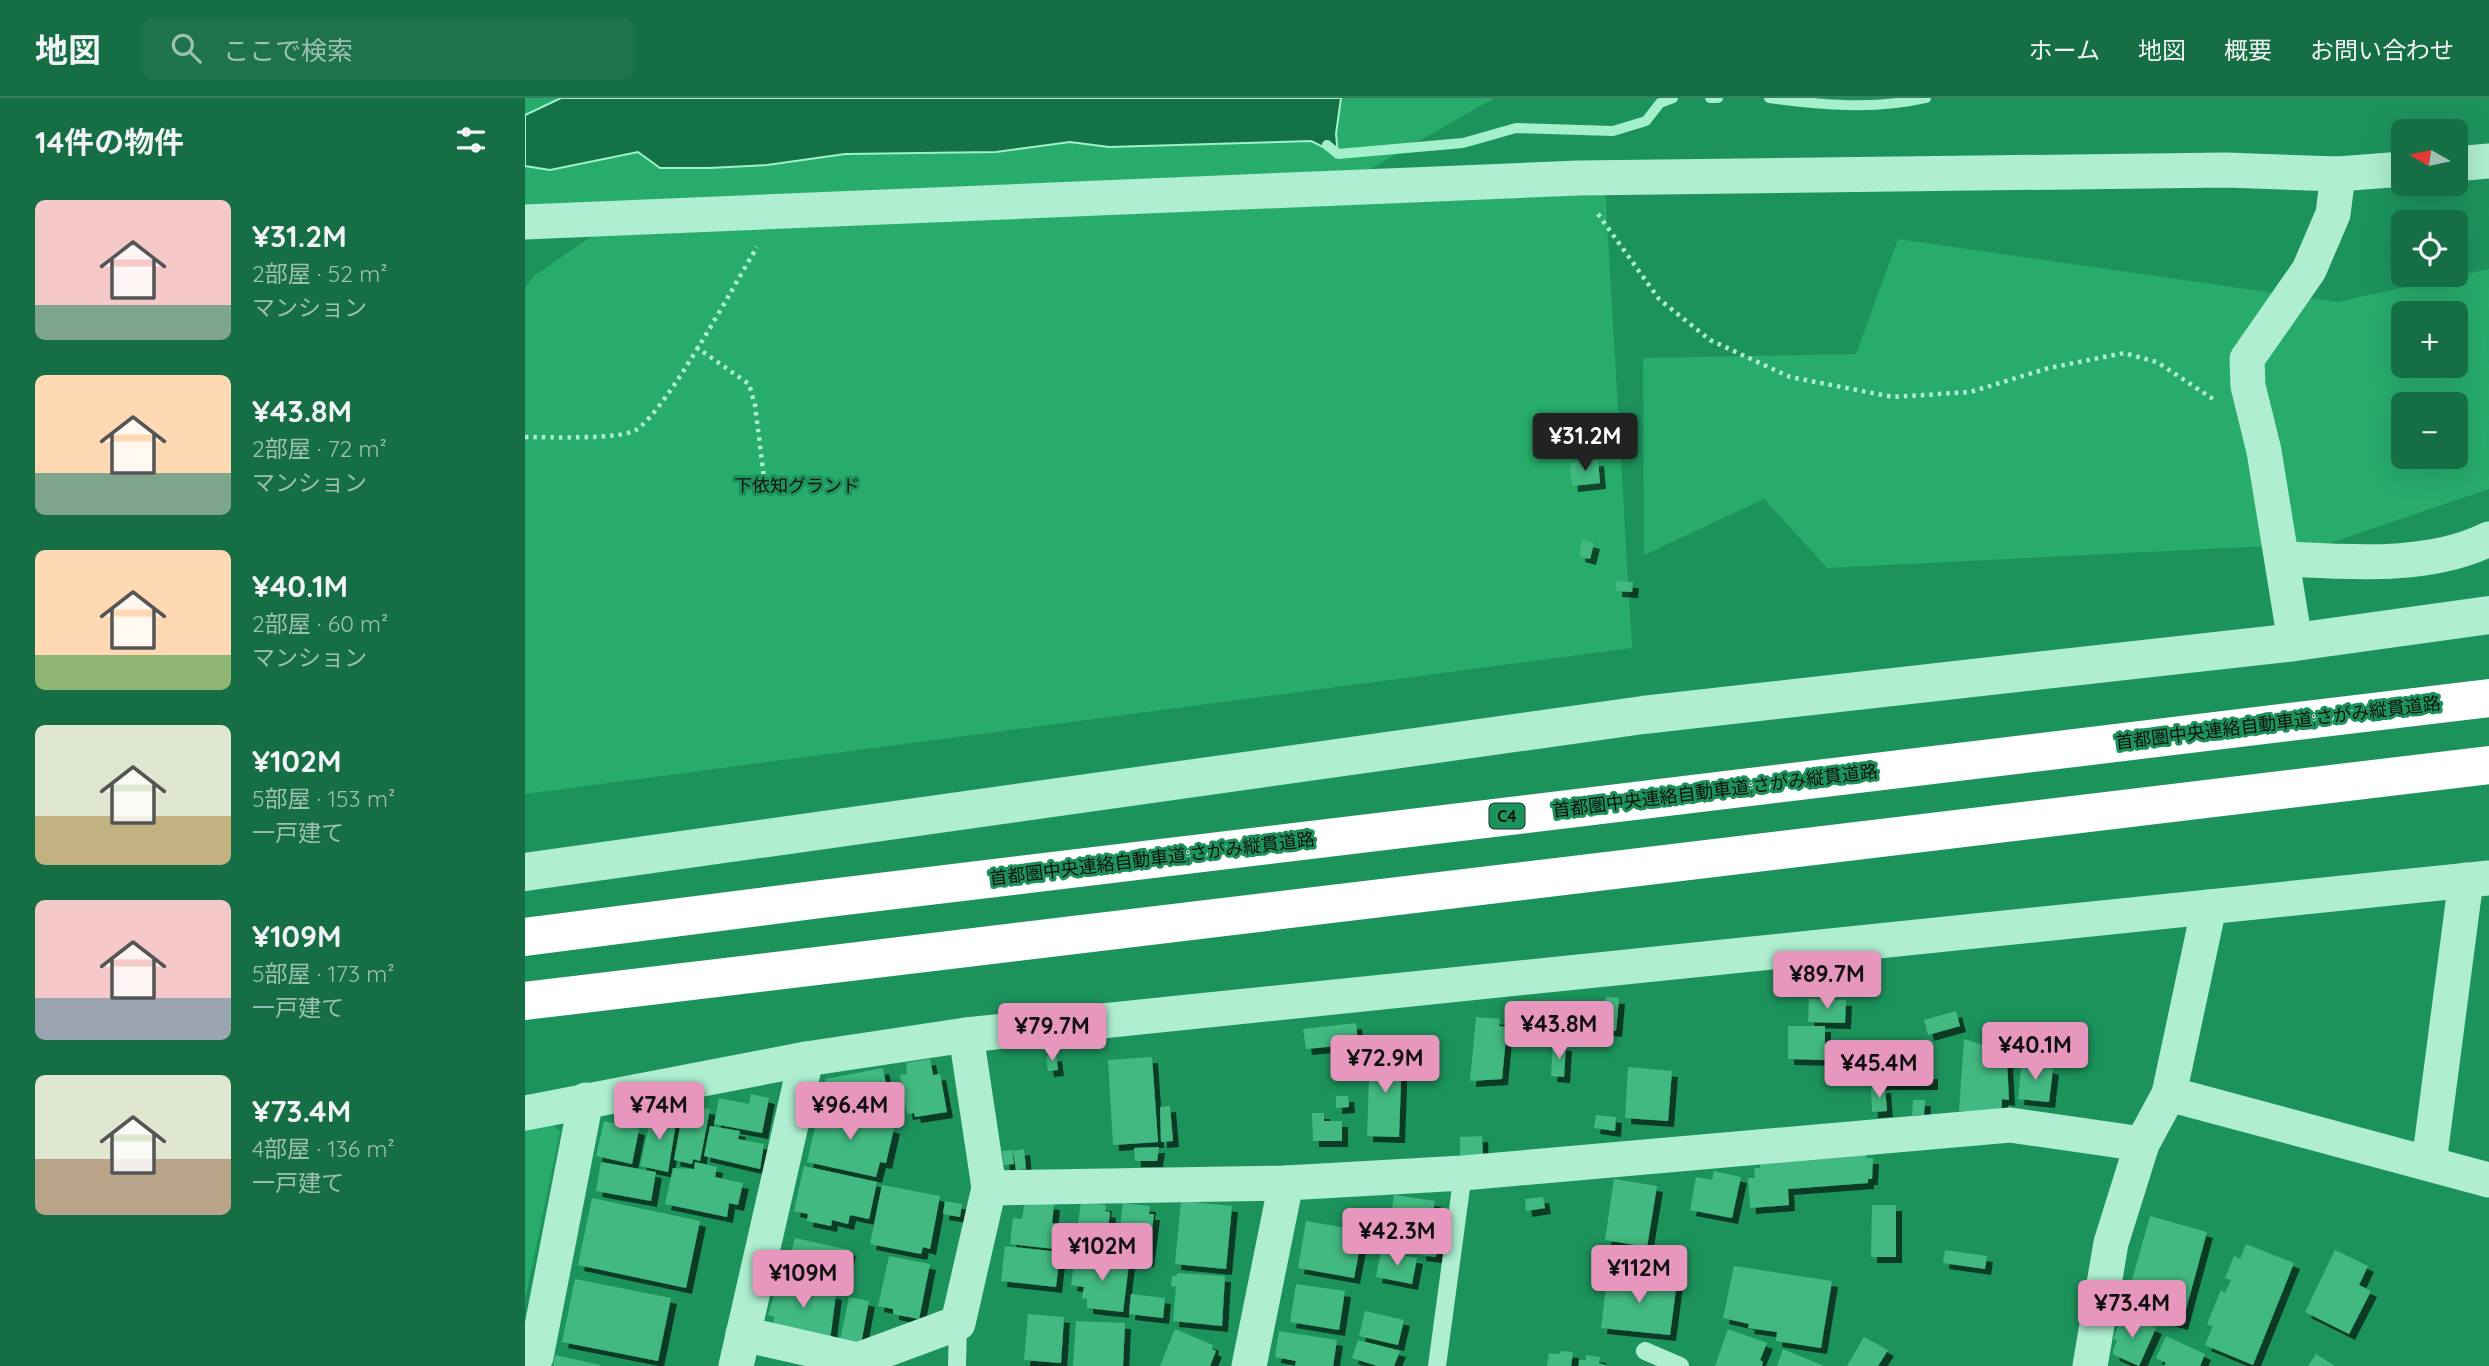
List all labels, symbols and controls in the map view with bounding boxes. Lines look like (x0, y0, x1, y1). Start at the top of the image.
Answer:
search box (143, 17, 633, 80)
text: 地図 (35, 29, 101, 70)
icon: search (167, 29, 205, 67)
text: ここで検索 (223, 34, 353, 67)
text: ホーム (2029, 35, 2100, 65)
text: 地図 (2138, 35, 2186, 65)
text: 概要 (2224, 35, 2272, 65)
text: お問い合わせ (2310, 35, 2454, 65)
north arrow (2391, 119, 2467, 196)
map controls (2391, 119, 2468, 469)
icon: filters (452, 121, 490, 159)
text: 14件の物件 (35, 123, 184, 161)
button: locate (2391, 210, 2468, 287)
text: ¥31.2M (252, 217, 347, 255)
icon: home (91, 228, 175, 312)
text: 2部屋 · 52 m² (252, 259, 388, 288)
text: マンション (252, 293, 367, 322)
button: + (2391, 301, 2468, 378)
text: ¥43.8M (252, 392, 352, 430)
button: − (2391, 392, 2468, 469)
icon: home (91, 403, 175, 487)
pin: ¥31.2M (1528, 414, 1642, 473)
text: ¥31.2M (1549, 421, 1621, 450)
text: 2部屋 · 72 m² (252, 434, 387, 463)
text: マンション (252, 468, 367, 497)
park label: 下依知グランド (734, 474, 860, 497)
text: ¥40.1M (252, 567, 348, 605)
icon: home (91, 578, 175, 662)
text: 2部屋 · 60 m² (252, 609, 388, 638)
text: マンション (252, 643, 367, 672)
street label: 首都圏中央連絡自動車道;さがみ縦貫道路 (2114, 691, 2442, 754)
text: ¥102M (252, 742, 342, 780)
icon: home (91, 753, 175, 837)
street label: 首都圏中央連絡自動車道;さがみ縦貫道路 (1551, 759, 1879, 822)
text: 5部屋 · 153 m² (252, 784, 395, 813)
road number: C4 (1489, 804, 1525, 828)
text: 一戸建て (252, 818, 344, 847)
street label: 首都圏中央連絡自動車道;さがみ縦貫道路 (988, 827, 1316, 890)
text: ¥109M (252, 917, 342, 955)
icon: home (91, 928, 175, 1012)
pin: ¥89.7M (1770, 951, 1884, 1011)
text: 5部屋 · 173 m² (252, 959, 395, 988)
text: ¥89.7M (1789, 959, 1865, 988)
text: 一戸建て (252, 993, 344, 1022)
pin: ¥43.8M (1502, 1002, 1616, 1061)
pin: ¥79.7M (995, 1004, 1109, 1063)
text: ¥43.8M (1521, 1009, 1597, 1038)
text: ¥79.7M (1014, 1011, 1090, 1040)
pin: ¥40.1M (1978, 1023, 2092, 1082)
text: ¥40.1M (1998, 1030, 2072, 1059)
pin: ¥72.9M (1328, 1035, 1442, 1095)
pin: ¥45.4M (1822, 1040, 1936, 1100)
text: ¥72.9M (1346, 1043, 1424, 1072)
text: ¥45.4M (1841, 1048, 1917, 1077)
pin: ¥74M (618, 1082, 700, 1142)
pin: ¥96.4M (793, 1082, 907, 1142)
text: ¥74M (630, 1090, 688, 1119)
text: ¥96.4M (812, 1090, 888, 1119)
text: ¥73.4M (252, 1092, 351, 1130)
icon: home (91, 1103, 175, 1187)
text: 4部屋 · 136 m² (252, 1134, 395, 1163)
text: 一戸建て (252, 1168, 344, 1197)
pin: ¥42.3M (1340, 1208, 1454, 1268)
text: ¥42.3M (1358, 1216, 1436, 1245)
pin: ¥102M (1053, 1224, 1151, 1283)
text: ¥102M (1068, 1231, 1136, 1260)
pin: ¥112M (1590, 1246, 1688, 1305)
pin: ¥109M (754, 1250, 852, 1310)
text: ¥112M (1607, 1253, 1671, 1282)
text: ¥109M (769, 1258, 837, 1287)
pin: ¥73.4M (2075, 1280, 2189, 1340)
text: ¥73.4M (2094, 1288, 2170, 1317)

